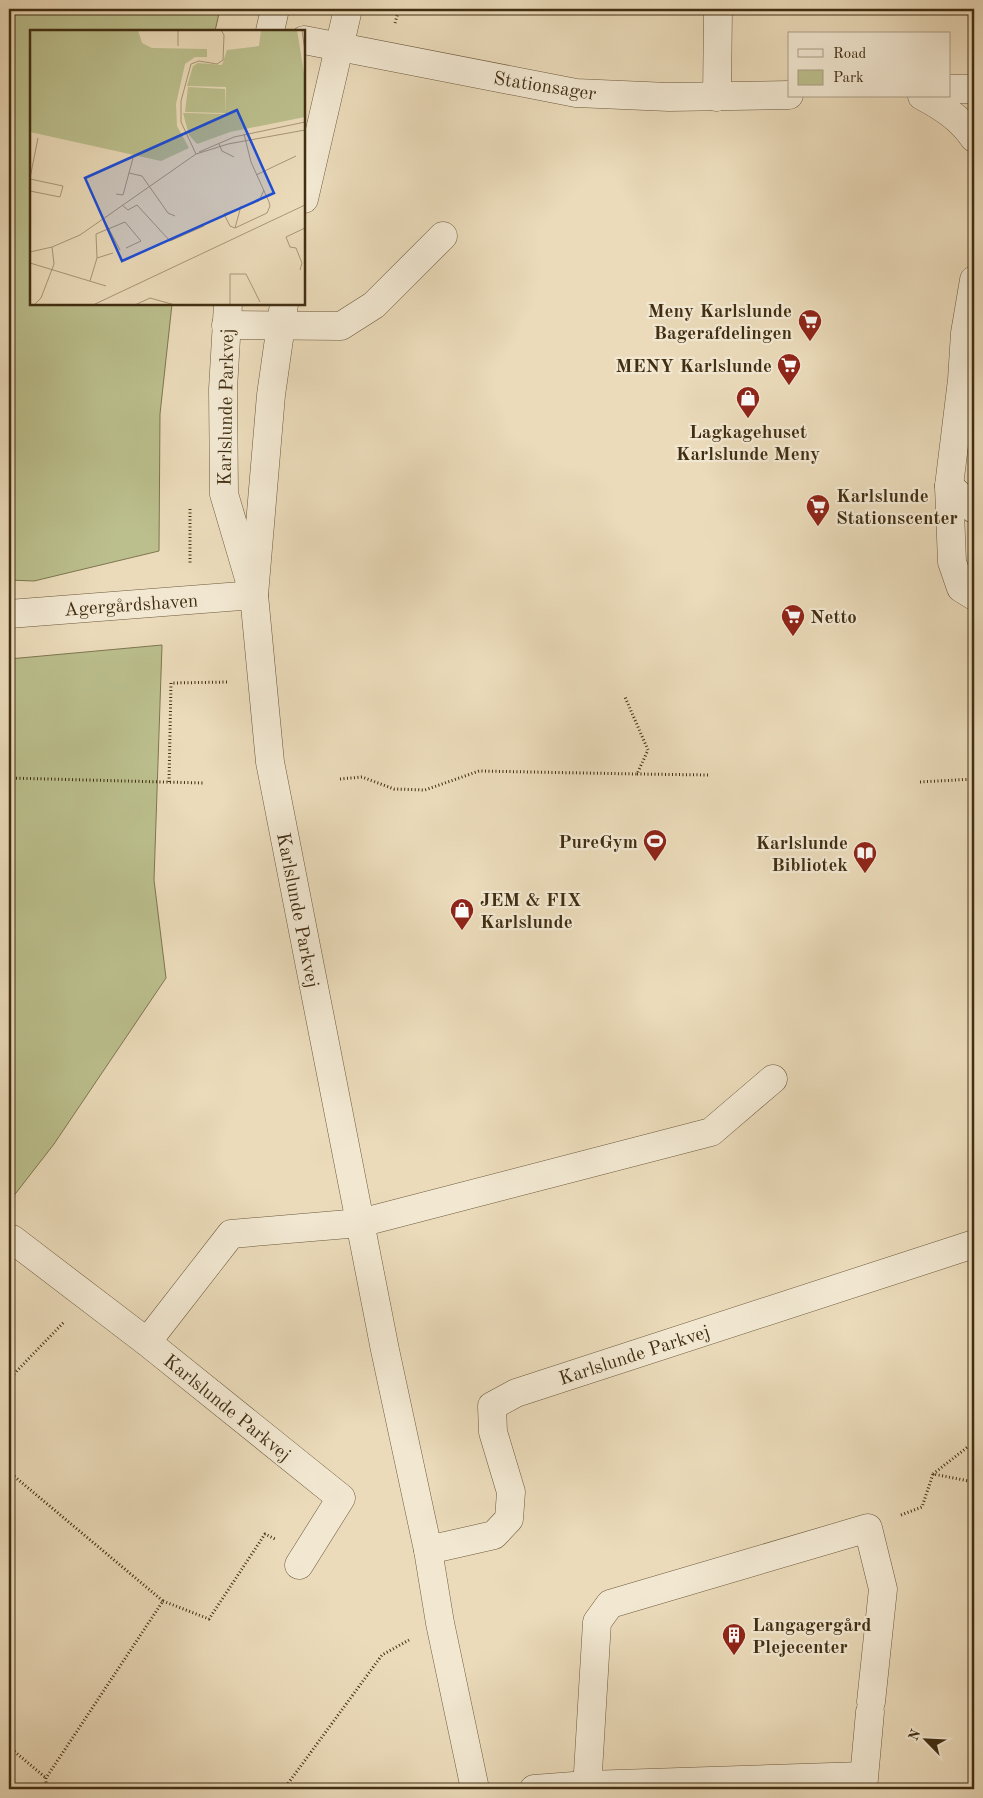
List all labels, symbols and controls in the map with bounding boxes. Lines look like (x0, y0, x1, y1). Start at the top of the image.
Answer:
inset map (30, 30, 305, 305)
legend (788, 32, 950, 98)
text: Road (833, 47, 867, 62)
street label: Stationsager (492, 70, 598, 105)
text: Park (833, 71, 864, 86)
place label: Meny Karlslunde Bagerafdelingen (648, 303, 792, 344)
supermarket icon: Meny Karlslunde Bagerafdelingen (797, 308, 823, 342)
street label: Karlslunde Parkvej (217, 328, 238, 486)
supermarket icon: MENY Karlslunde (776, 352, 802, 386)
place label: MENY Karlslunde (616, 358, 772, 377)
shop icon: Lagkagehuset Karlslunde Meny (735, 385, 761, 419)
place label: Lagkagehuset Karlslunde Meny (676, 424, 820, 465)
place label: Karlslunde Stationscenter (836, 488, 958, 529)
supermarket icon: Karlslunde Stationscenter (805, 493, 831, 527)
street label: Agergårdshaven (64, 592, 199, 621)
supermarket icon: Netto (780, 603, 806, 637)
place label: Netto (810, 609, 857, 628)
sports icon: PureGym (642, 828, 668, 862)
street label: Karlslunde Parkvej (272, 831, 321, 990)
place label: PureGym (558, 834, 638, 853)
place label: Karlslunde Bibliotek (755, 835, 848, 876)
library icon: Karlslunde Bibliotek (852, 840, 878, 874)
place label: JEM & FIX Karlslunde (480, 892, 581, 933)
shop icon: JEM & FIX Karlslunde (449, 897, 475, 931)
street label: Karlslunde Parkvej (557, 1323, 713, 1390)
street label: Karlslunde Parkvej (159, 1352, 294, 1466)
place label: Langagergård Plejecenter (752, 1617, 872, 1658)
building icon: Langagergård Plejecenter (721, 1622, 747, 1656)
north arrow (900, 1716, 950, 1766)
text: N (906, 1727, 924, 1743)

